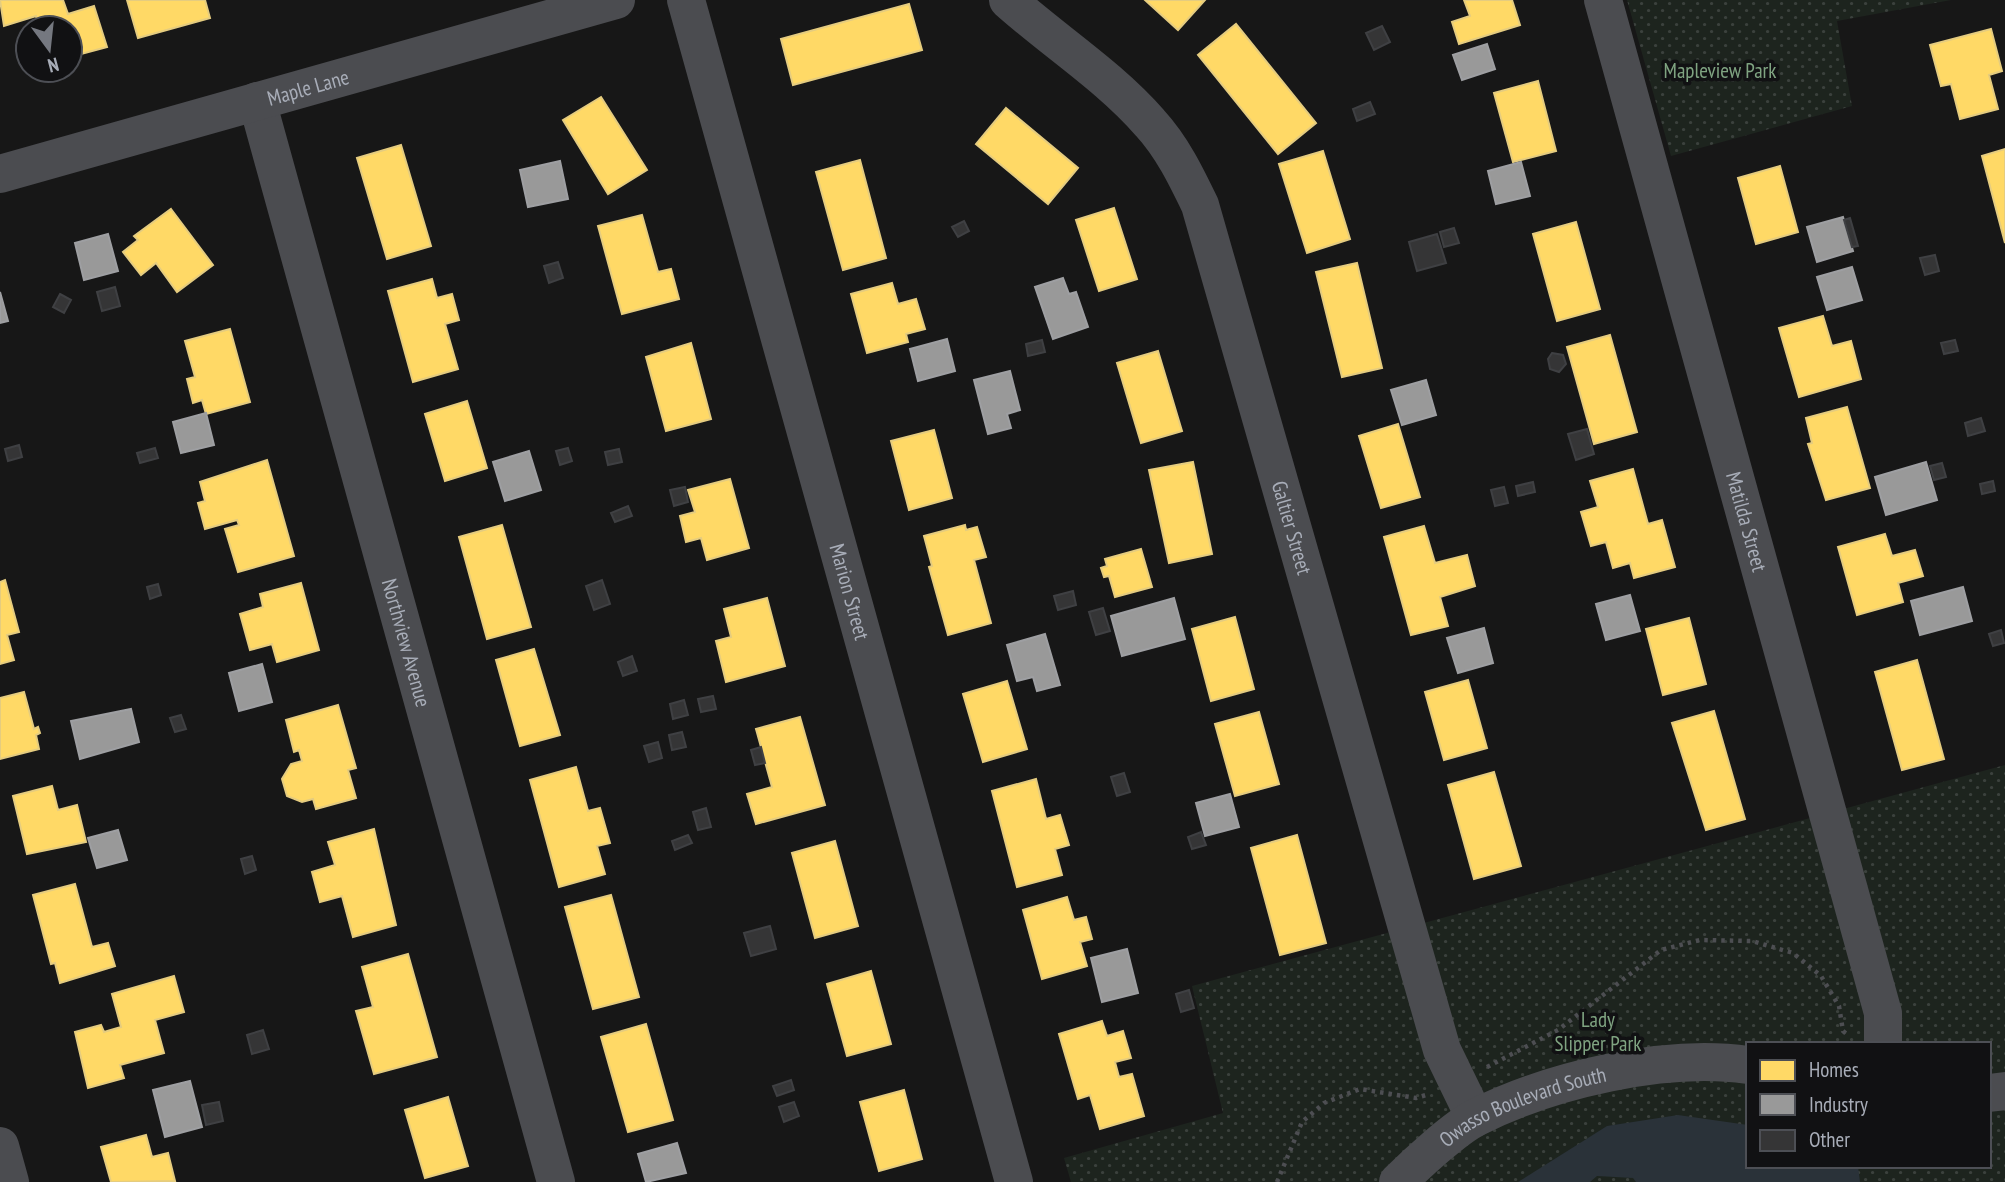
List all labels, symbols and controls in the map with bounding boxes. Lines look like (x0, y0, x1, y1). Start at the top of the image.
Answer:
north arrow (14, 14, 84, 84)
text: N (45, 53, 61, 78)
park label: Mapleview Park (1664, 57, 1776, 84)
street label: Maple Lane (264, 63, 352, 111)
street label: Matilda Street (1720, 468, 1774, 575)
street label: Galtier Street (1266, 478, 1319, 578)
street label: Marion Street (824, 541, 876, 643)
street label: Northview Avenue (376, 575, 437, 710)
park label: Lady Slipper Park (1555, 1006, 1641, 1057)
legend (1746, 1042, 1991, 1168)
text: Homes (1809, 1056, 1859, 1083)
street label: Owasso Boulevard South (1433, 1060, 1609, 1152)
text: Industry (1809, 1091, 1868, 1118)
text: Other (1809, 1126, 1850, 1153)

